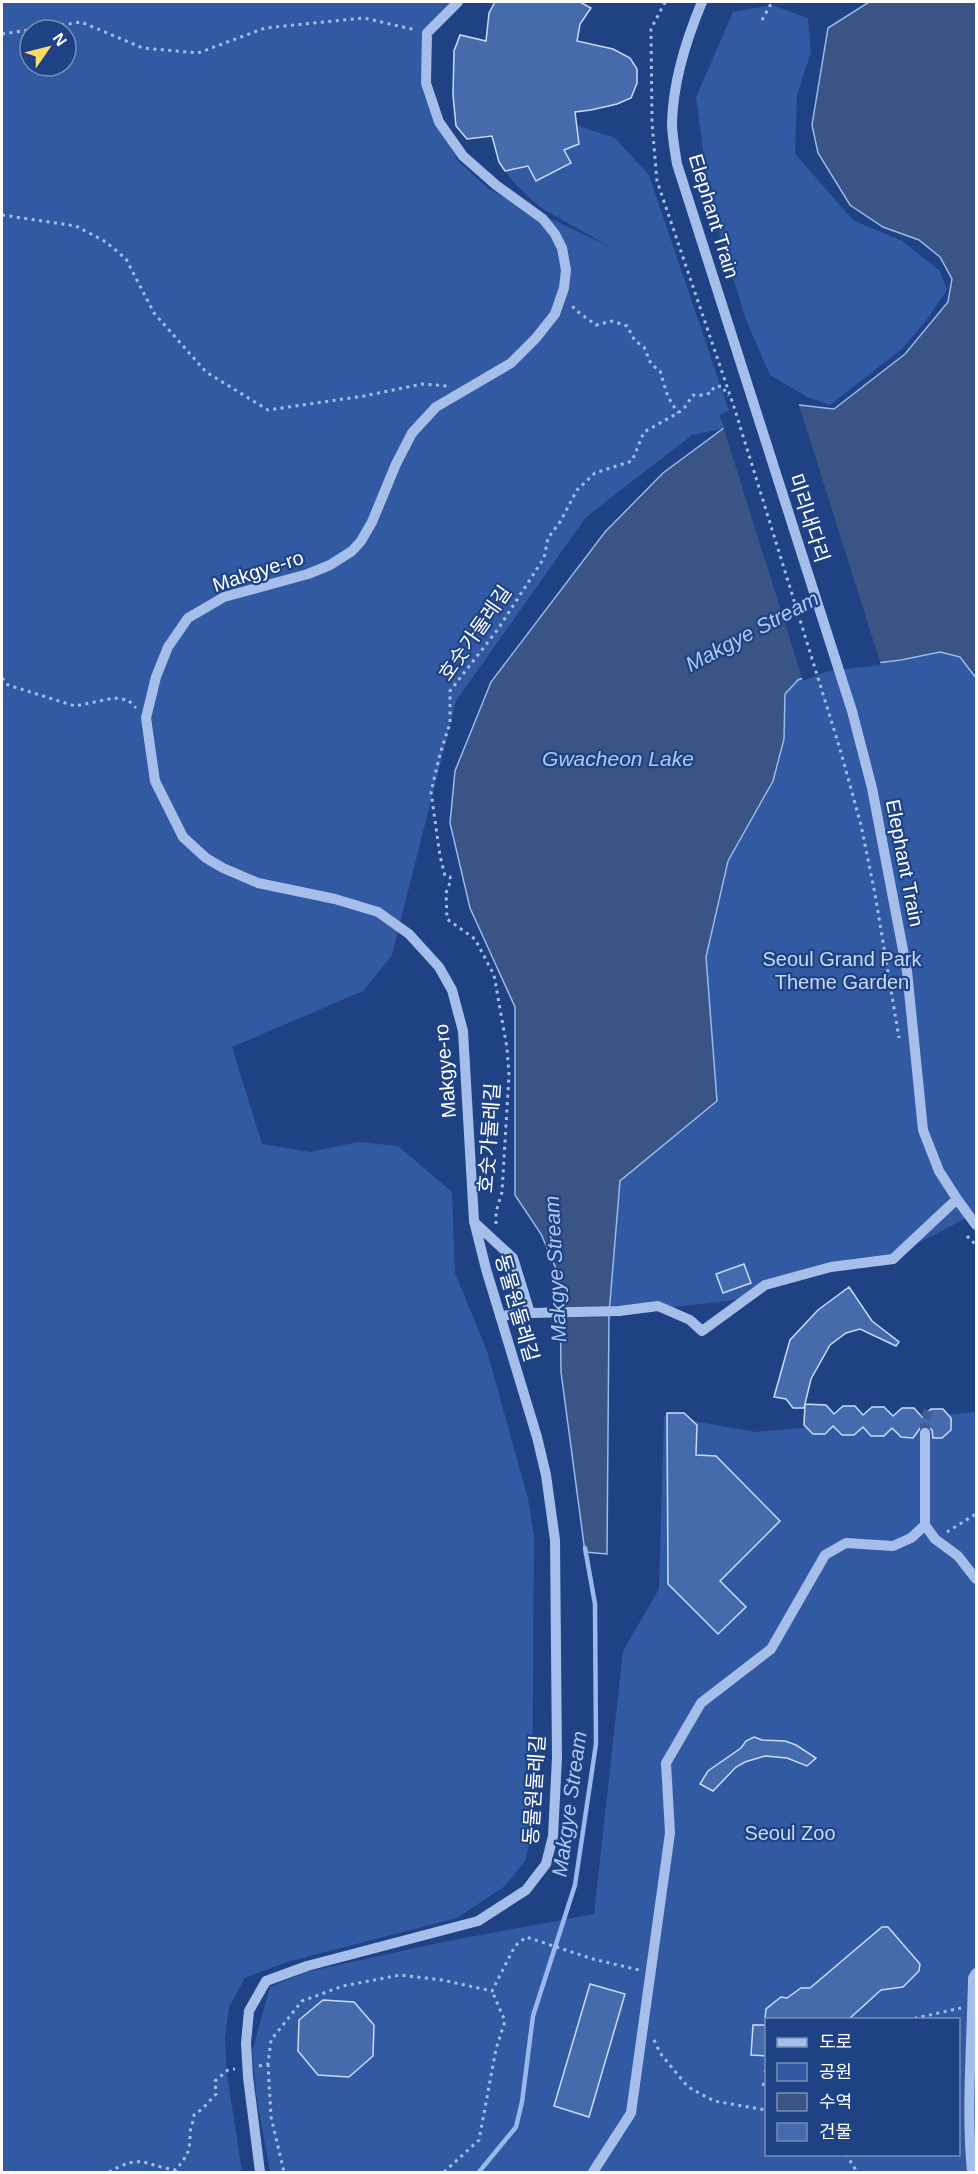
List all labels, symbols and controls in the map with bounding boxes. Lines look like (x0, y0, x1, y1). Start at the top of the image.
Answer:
north arrow (18, 18, 78, 78)
text: N (50, 30, 70, 49)
street label: Elephant Train (685, 151, 743, 281)
street label: 미리내다리 (784, 471, 834, 565)
street label: Makgye-ro (210, 546, 306, 596)
street label: 호숫가둘레길 (434, 581, 516, 685)
water label: Makgye Stream (682, 586, 822, 676)
water label: Gwacheon Lake (542, 747, 694, 770)
street label: Elephant Train (882, 798, 928, 928)
park label: Seoul Grand Park Theme Garden (763, 948, 922, 993)
street label: Makgye-ro (430, 1023, 460, 1119)
street label: 호숫가둘레길 (474, 1082, 504, 1194)
water label: Makgye Stream (540, 1195, 570, 1343)
street label: 동물원둘레길 (491, 1252, 543, 1364)
water label: Makgye Stream (547, 1730, 591, 1878)
street label: 동물원둘레길 (519, 1734, 549, 1846)
park label: Seoul Zoo (744, 1822, 836, 1844)
legend (765, 2018, 960, 2156)
text: 도로 (819, 2032, 852, 2052)
text: 공원 (819, 2062, 852, 2082)
text: 수역 (819, 2092, 852, 2112)
text: 건물 (819, 2122, 852, 2142)

